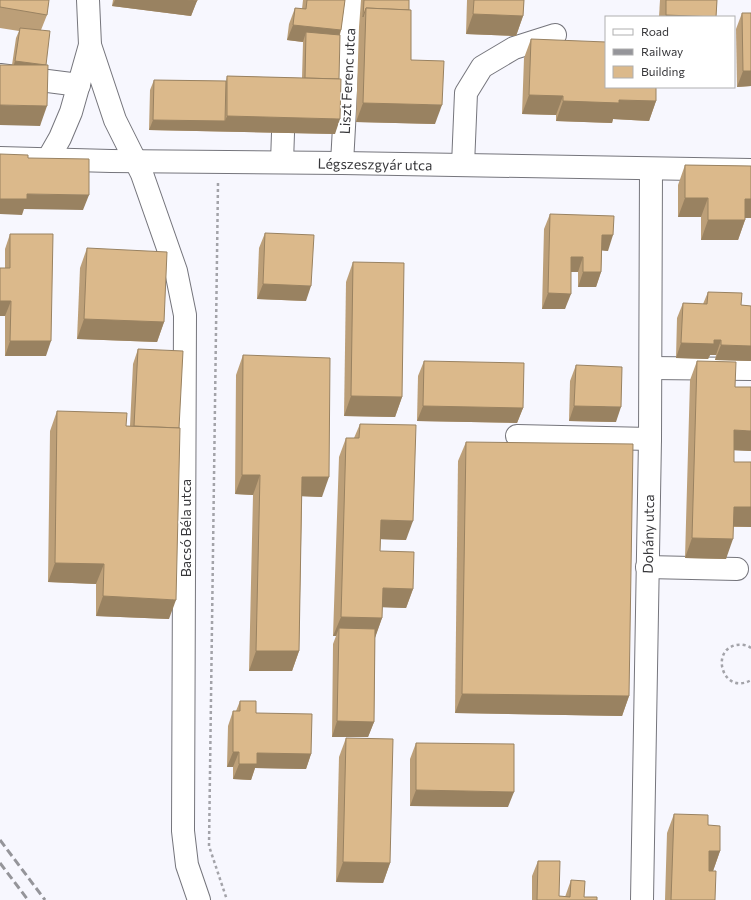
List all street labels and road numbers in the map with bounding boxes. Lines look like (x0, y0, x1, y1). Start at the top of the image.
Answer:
street label: Liszt Ferenc utca (336, 27, 358, 135)
street label: Légszeszgyár utca (317, 154, 433, 174)
street label: Bacsó Béla utca (177, 479, 194, 577)
street label: Dohány utca (639, 494, 657, 574)

